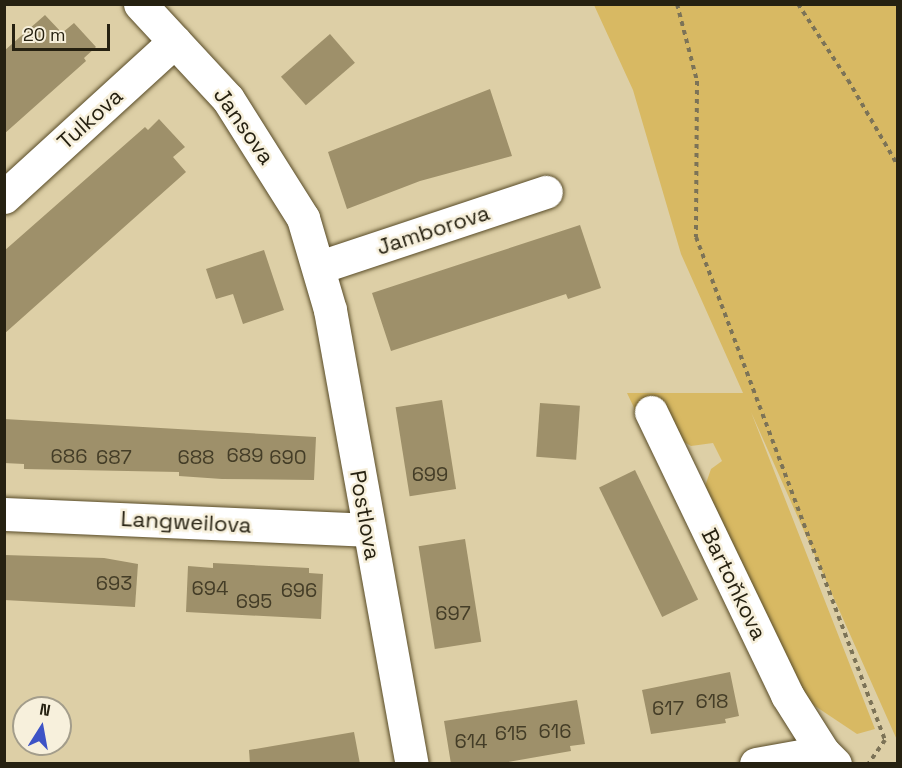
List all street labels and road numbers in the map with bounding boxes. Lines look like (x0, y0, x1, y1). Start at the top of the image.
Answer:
street label: Tulkova (52, 83, 128, 155)
street label: Jansova (208, 83, 280, 169)
street label: Jamborova (373, 199, 493, 261)
street label: Postlova (344, 468, 386, 562)
street label: Langweilova (120, 505, 252, 539)
street label: Bartoňkova (696, 524, 772, 644)

